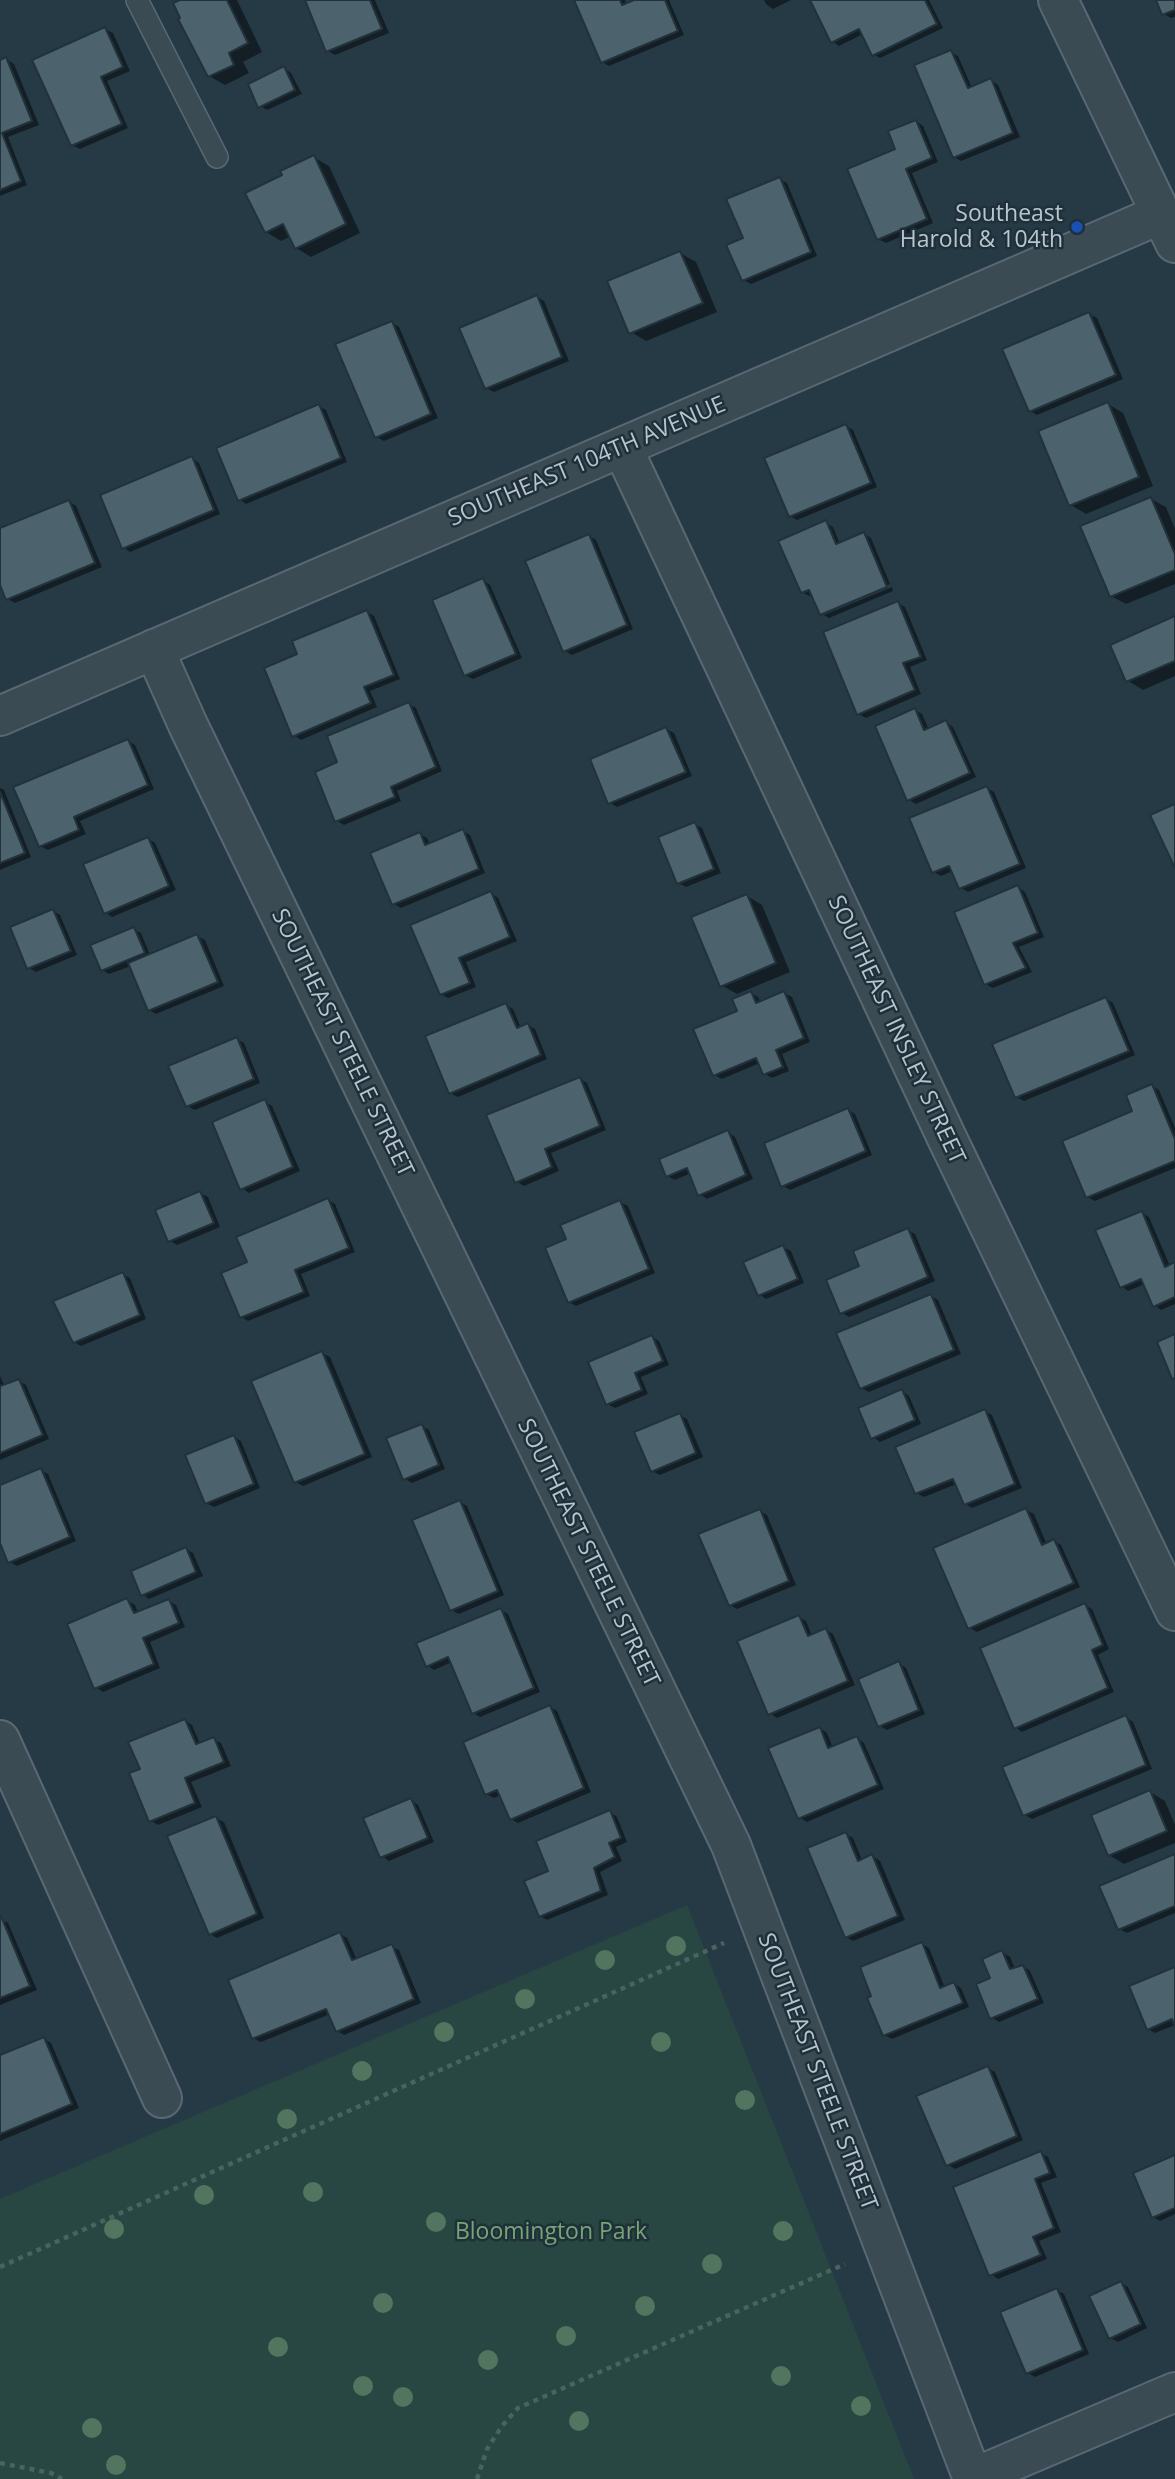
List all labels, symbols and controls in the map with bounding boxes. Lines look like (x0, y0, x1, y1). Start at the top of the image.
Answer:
place label: Southeast Harold & 104th (900, 200, 1063, 254)
marker: Southeast Harold & 104th (1069, 219, 1085, 235)
street label: SOUTHEAST 104TH AVENUE (444, 391, 730, 533)
street label: SOUTHEAST INSLEY STREET (822, 891, 970, 1169)
street label: SOUTHEAST STEELE STREET (265, 904, 419, 1182)
street label: SOUTHEAST STEELE STREET (511, 1414, 665, 1692)
street label: SOUTHEAST STEELE STREET (751, 1929, 883, 2215)
park label: Bloomington Park (455, 2218, 647, 2246)

